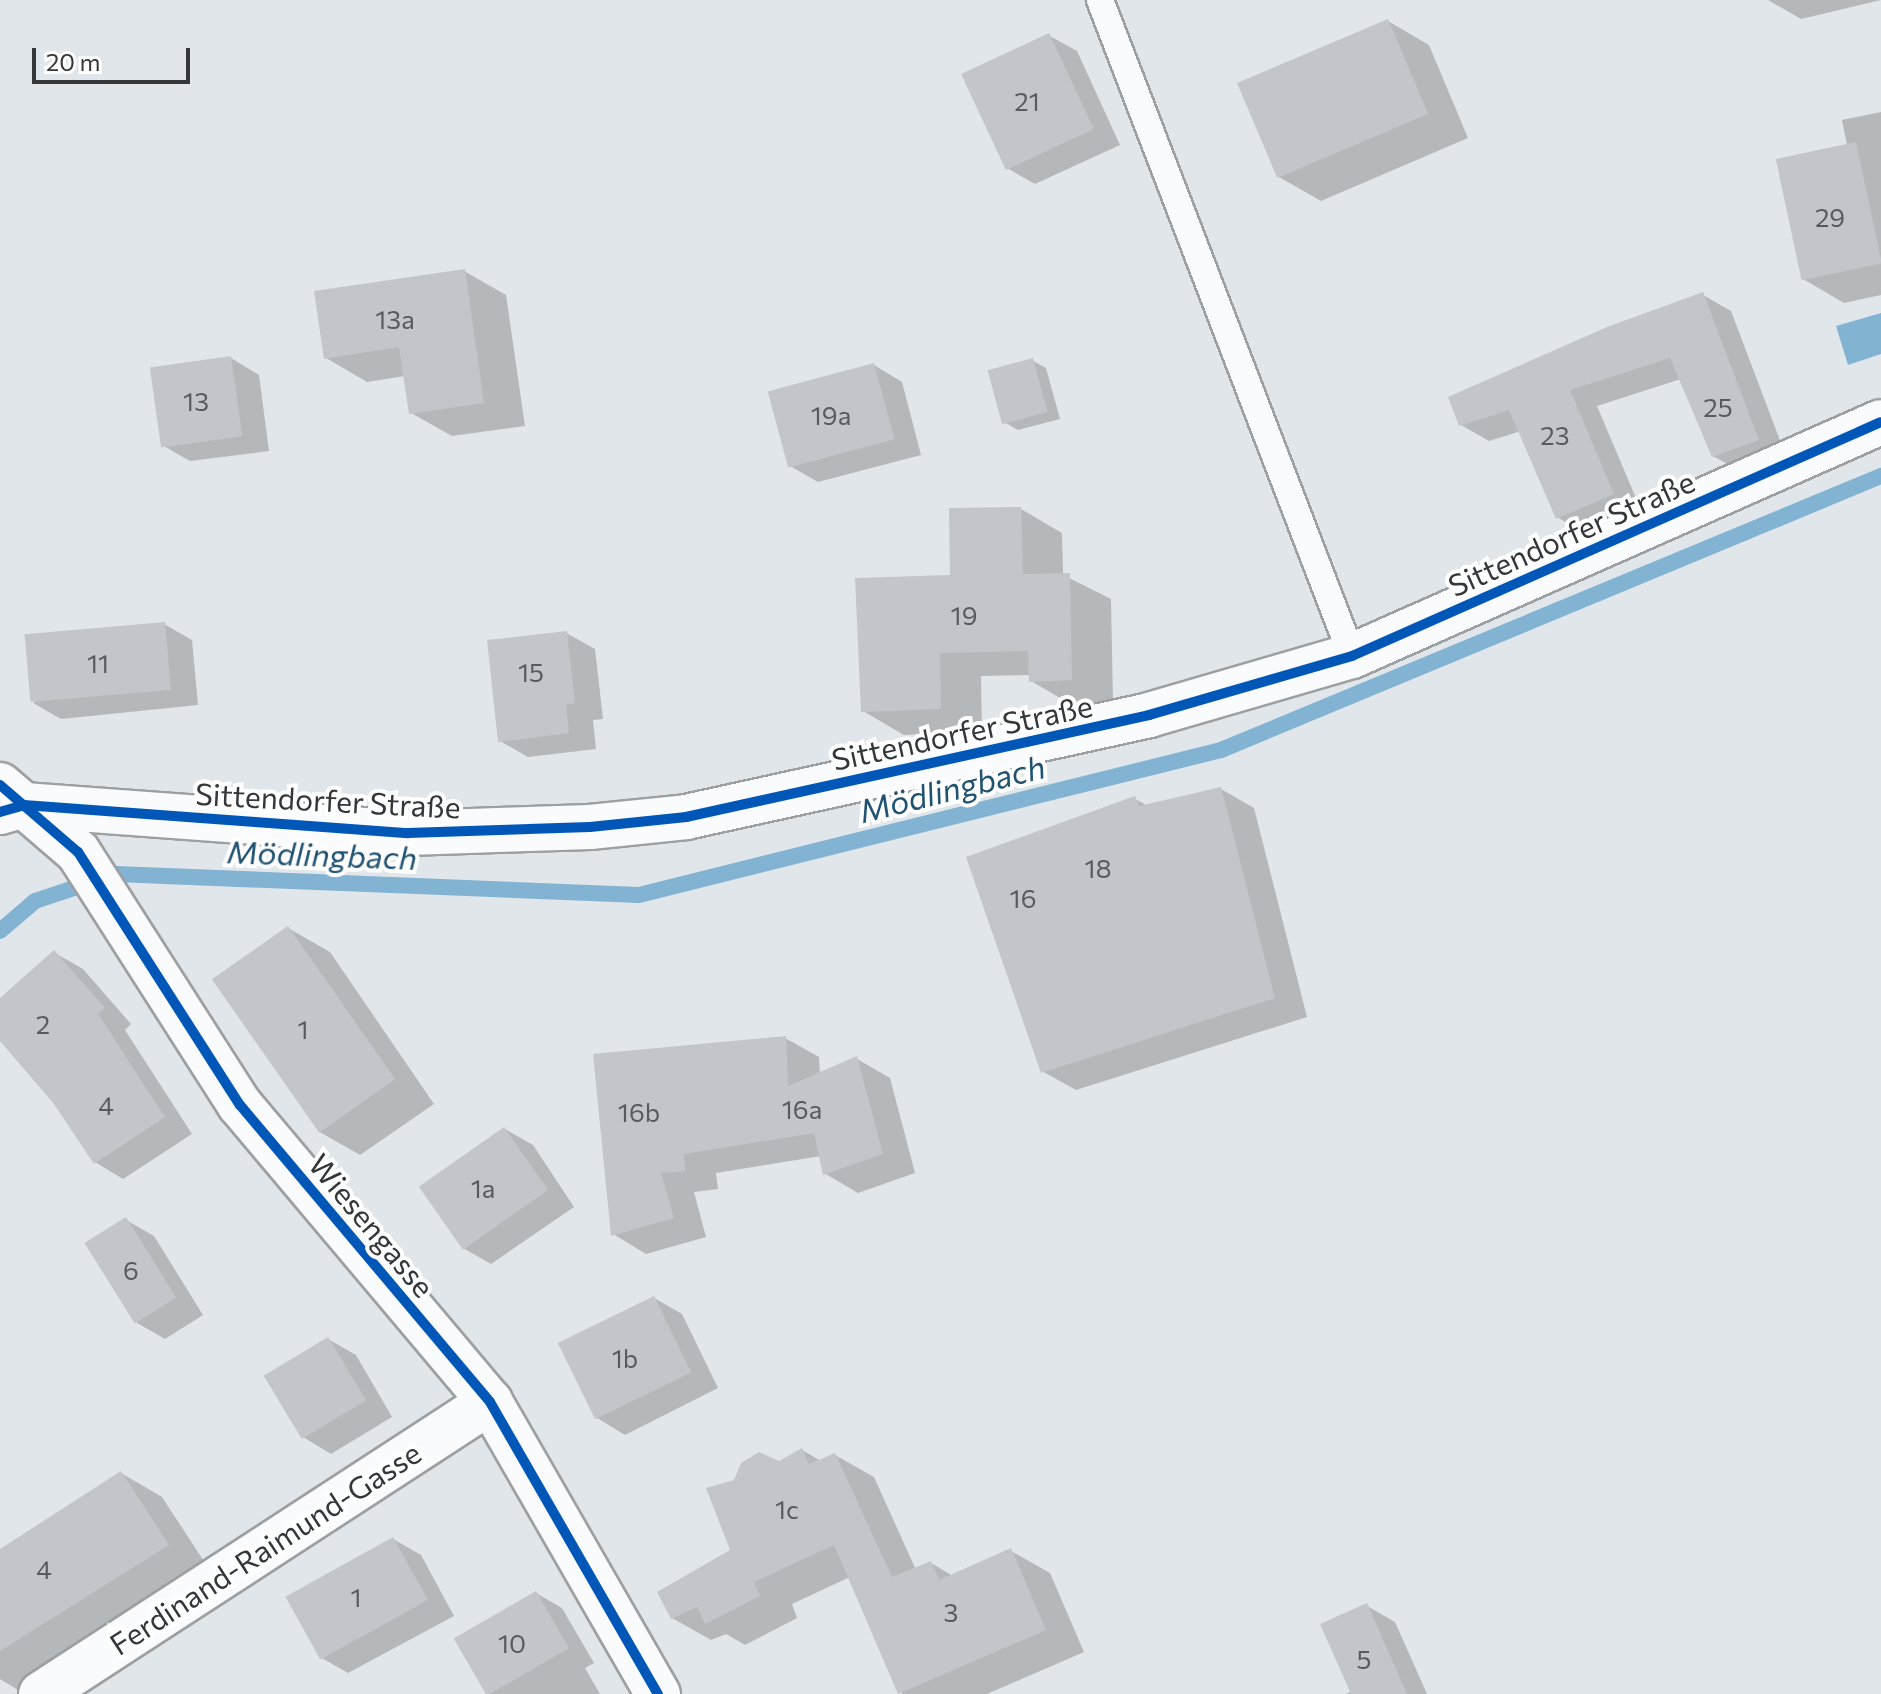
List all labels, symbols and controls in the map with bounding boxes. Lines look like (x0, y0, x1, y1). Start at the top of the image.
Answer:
scale bar (36, 32, 194, 82)
text: 20 m (46, 47, 100, 76)
house number: 21 (1014, 85, 1040, 117)
house number: 29 (1815, 201, 1845, 233)
house number: 13a (375, 303, 415, 335)
house number: 13 (183, 385, 209, 417)
house number: 25 (1703, 391, 1733, 423)
house number: 19a (811, 399, 851, 431)
house number: 23 (1540, 419, 1570, 451)
street label: Sittendorfer Straße (1442, 463, 1700, 603)
house number: 19 (951, 599, 977, 631)
house number: 11 (87, 647, 109, 679)
house number: 15 (518, 656, 544, 688)
street label: Sittendorfer Straße (828, 687, 1096, 777)
water label: Mödlingbach (855, 746, 1049, 830)
street label: Sittendorfer Straße (194, 775, 462, 825)
water label: Mödlingbach (226, 831, 418, 877)
house number: 18 (1085, 852, 1111, 884)
house number: 16 (1010, 882, 1036, 914)
house number: 2 (36, 1008, 50, 1040)
house number: 1 (297, 1013, 309, 1045)
house number: 4 (98, 1089, 114, 1121)
house number: 16a (782, 1093, 822, 1125)
house number: 16b (618, 1096, 660, 1128)
street label: Wiesengasse (302, 1146, 442, 1304)
house number: 1a (471, 1172, 495, 1204)
house number: 6 (123, 1254, 139, 1286)
house number: 1b (612, 1342, 638, 1374)
street label: Ferdinand-Raimund-Gasse (103, 1434, 427, 1662)
house number: 1c (775, 1493, 799, 1525)
house number: 4 (36, 1553, 52, 1585)
house number: 1 (350, 1581, 362, 1613)
house number: 3 (944, 1596, 958, 1628)
house number: 10 (498, 1627, 526, 1659)
house number: 5 (1357, 1643, 1371, 1675)

